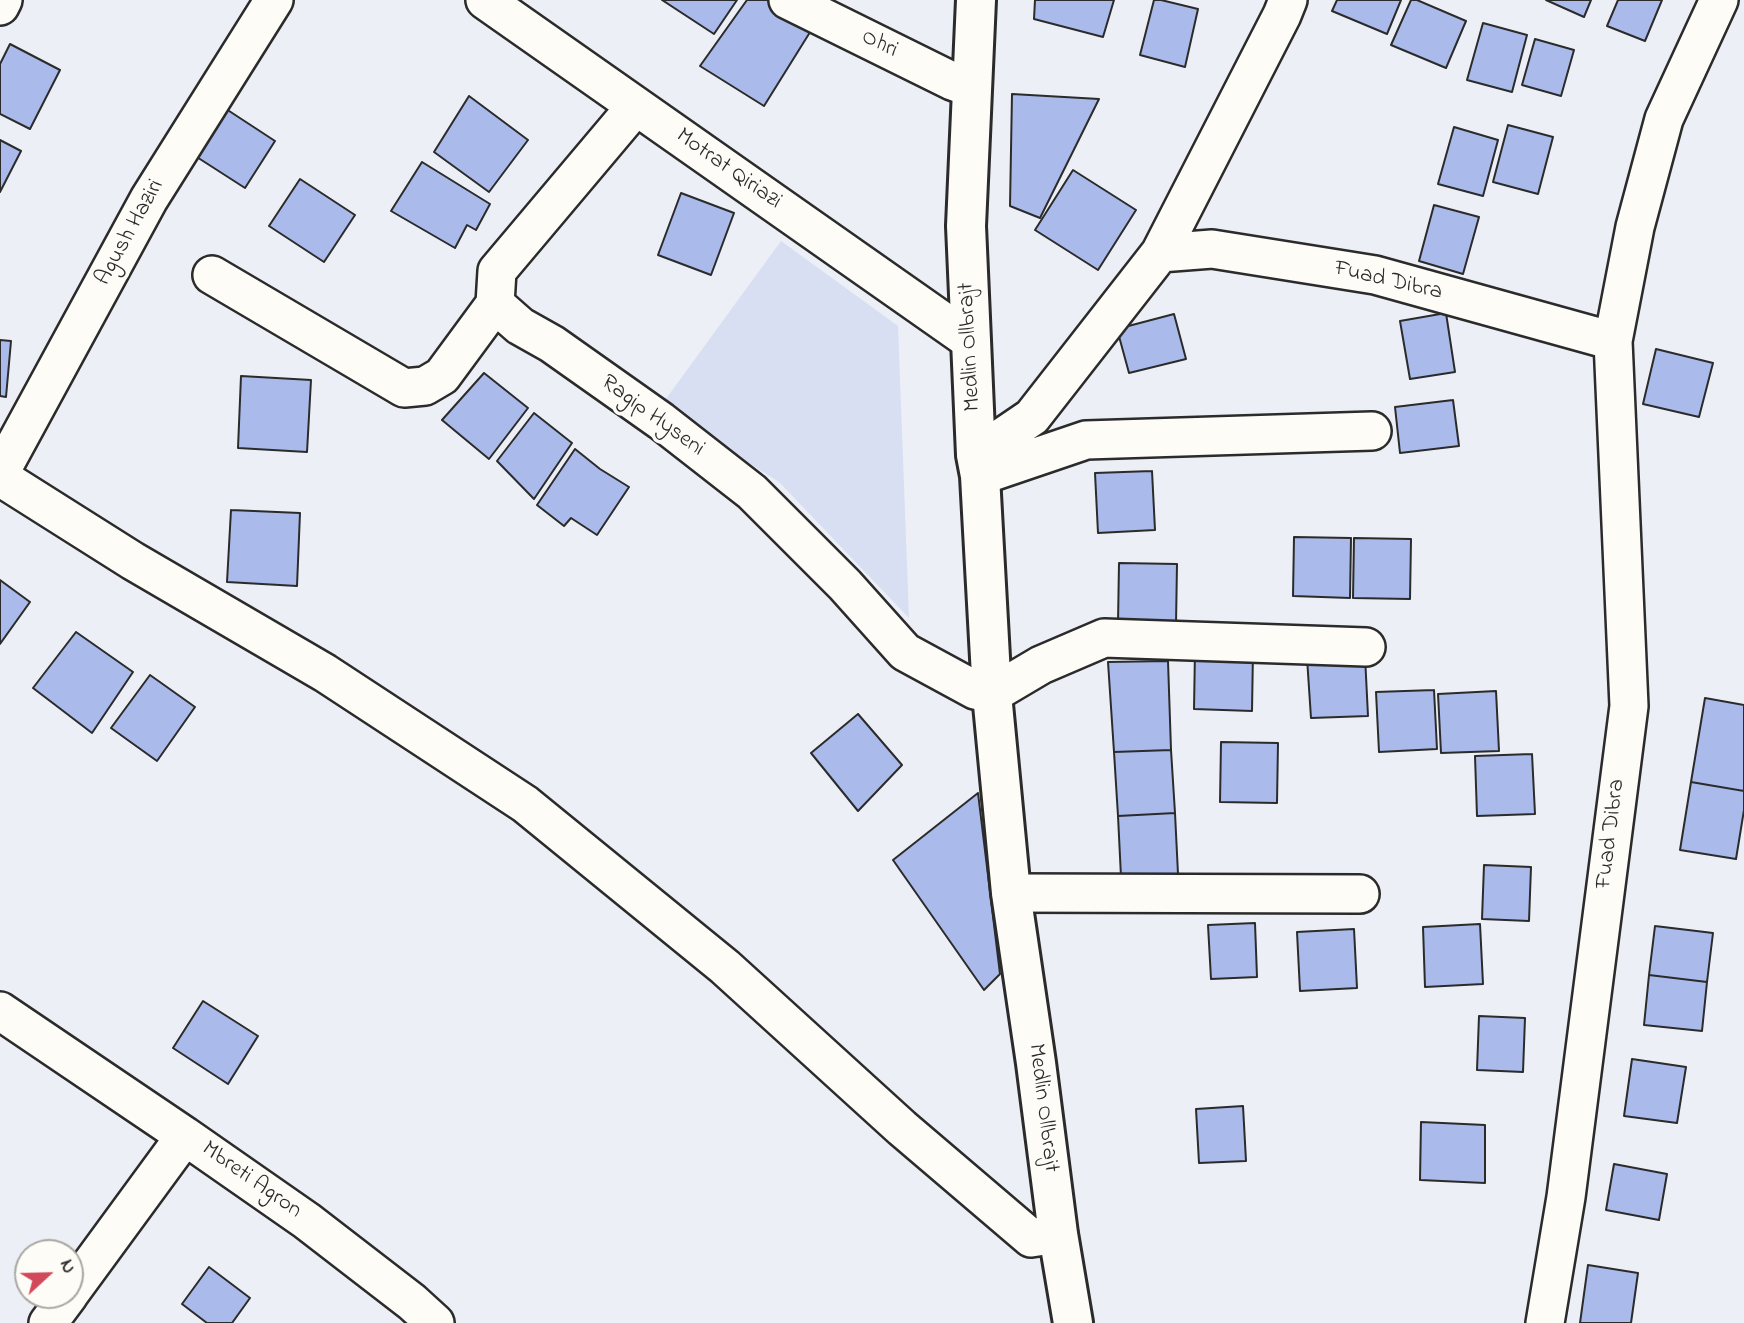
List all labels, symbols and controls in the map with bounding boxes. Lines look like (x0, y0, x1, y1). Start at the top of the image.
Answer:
street label: Ohri (856, 24, 902, 66)
street label: Motrat Qiriazi (670, 123, 786, 217)
street label: Agush Haziri (91, 175, 171, 291)
street label: Fuad Dibra (1331, 256, 1445, 308)
street label: Medlin Ollbrajt (954, 282, 988, 412)
street label: Ragip Hyseni (595, 370, 709, 464)
street label: Fuad Dibra (1592, 778, 1632, 890)
street label: Medlin Ollbrajt (1020, 1042, 1064, 1174)
street label: Mbreti Agron (196, 1136, 306, 1226)
north arrow (14, 1239, 84, 1309)
text: N (52, 1256, 82, 1278)

